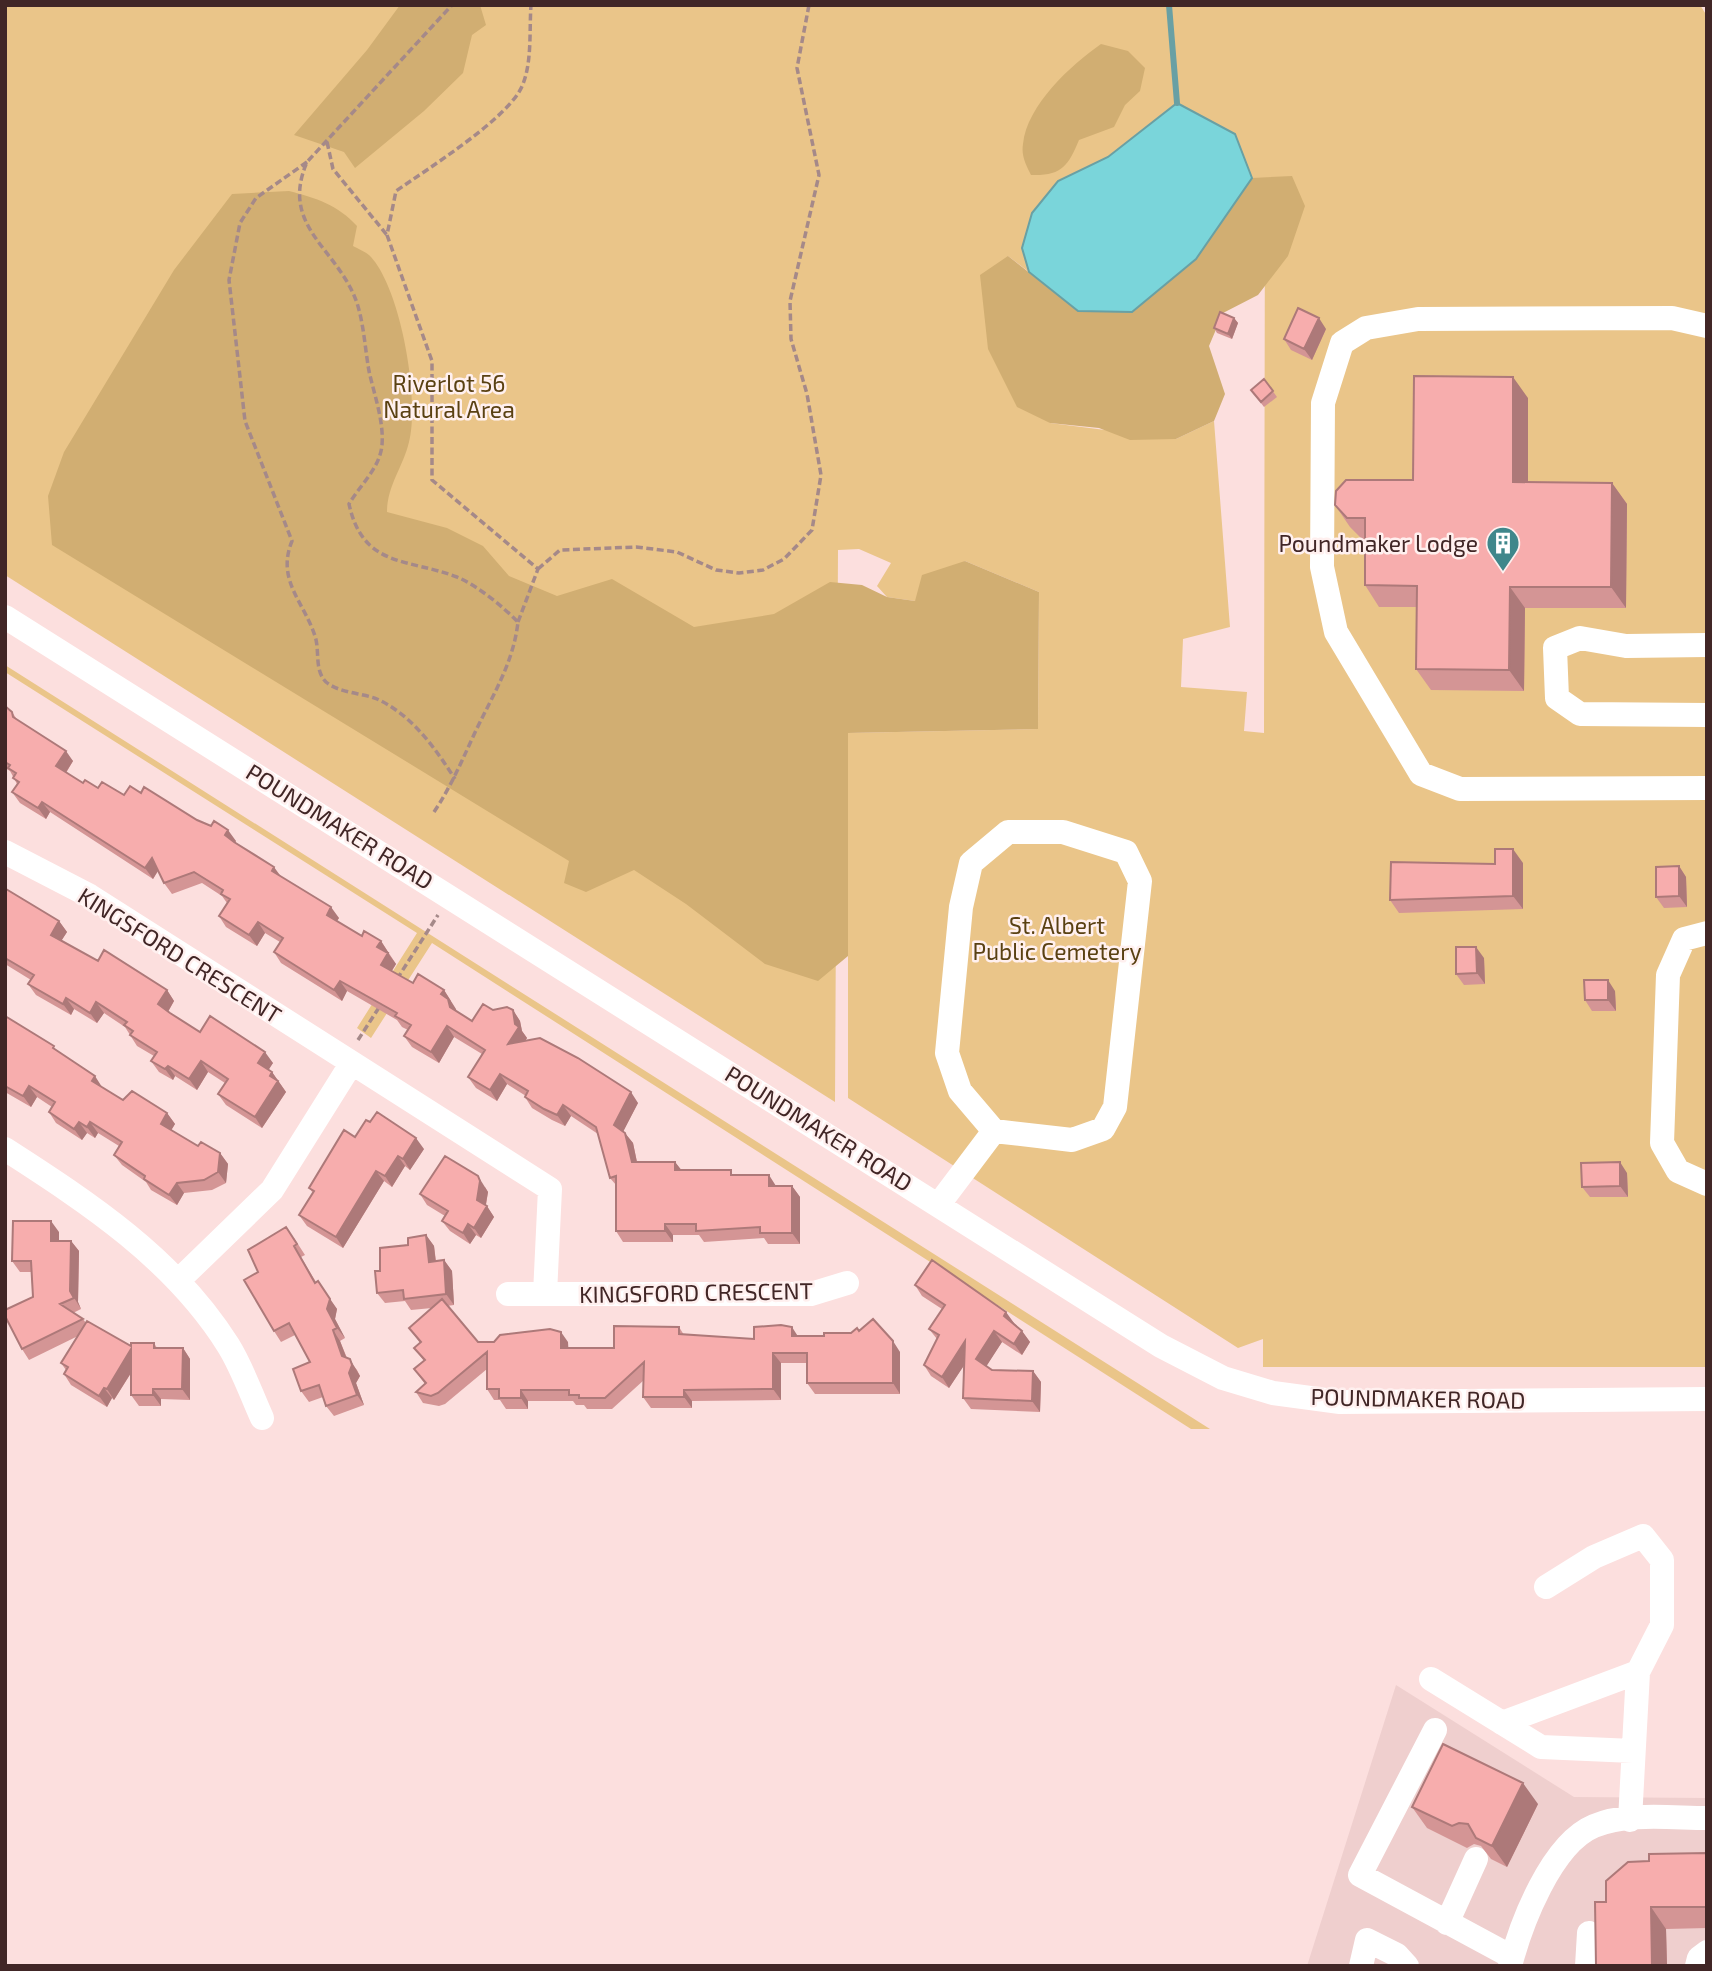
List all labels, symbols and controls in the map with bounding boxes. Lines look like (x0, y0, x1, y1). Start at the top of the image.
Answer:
park label: Riverlot 56 Natural Area (383, 369, 515, 423)
building icon: Poundmaker Lodge (1484, 524, 1522, 573)
place label: Poundmaker Lodge (1278, 529, 1478, 557)
street label: POUNDMAKER ROAD (241, 757, 439, 895)
street label: KINGSFORD CRESCENT (73, 881, 287, 1029)
park label: St. Albert Public Cemetery (972, 911, 1142, 965)
street label: POUNDMAKER ROAD (720, 1059, 918, 1197)
street label: KINGSFORD CRESCENT (579, 1276, 813, 1308)
street label: POUNDMAKER ROAD (1310, 1382, 1526, 1414)

